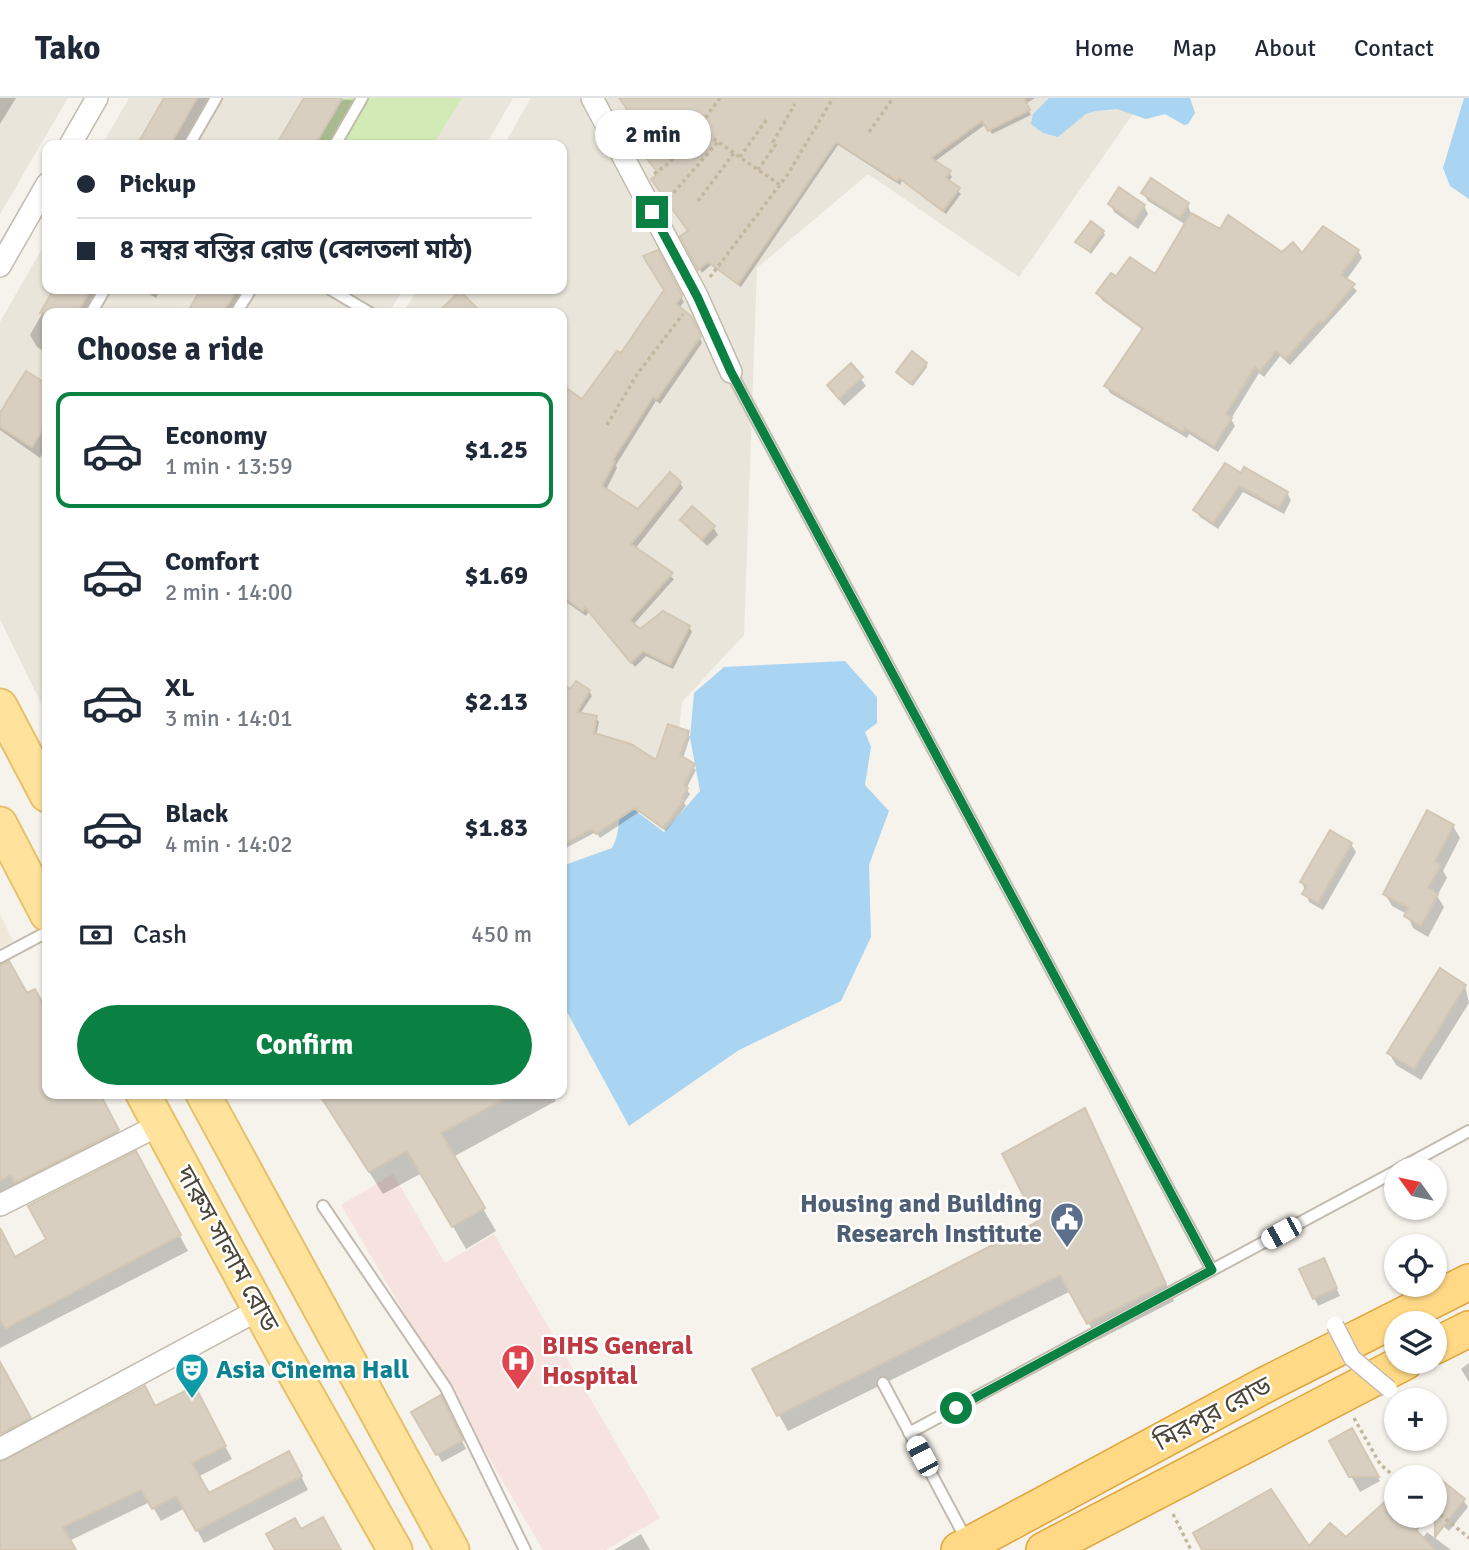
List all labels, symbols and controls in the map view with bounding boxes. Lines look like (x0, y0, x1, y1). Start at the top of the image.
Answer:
text: Tako (35, 28, 100, 69)
text: Home (1074, 33, 1134, 63)
text: Map (1172, 33, 1217, 63)
text: About (1255, 33, 1316, 63)
text: Contact (1354, 33, 1434, 63)
callout: 2 min (594, 110, 710, 159)
text: 2 min (625, 120, 681, 149)
text: Pickup (119, 168, 196, 200)
route end (636, 196, 668, 228)
text: ৪ নম্বর বস্তির রোড (বেলতলা মাঠ) (119, 234, 473, 266)
text: Choose a ride (77, 330, 264, 369)
icon: car (81, 419, 144, 482)
text: Economy (165, 420, 267, 452)
text: $1.25 (464, 434, 528, 466)
text: 1 min · 13:59 (165, 452, 293, 481)
icon: car (81, 545, 144, 608)
text: Comfort (165, 546, 259, 578)
text: $1.69 (464, 560, 528, 592)
text: 2 min · 14:00 (165, 578, 293, 607)
icon: car (81, 671, 144, 734)
text: XL (165, 672, 195, 704)
text: $2.13 (464, 686, 528, 718)
text: 3 min · 14:01 (165, 704, 293, 733)
icon: car (81, 797, 144, 860)
text: Black (165, 798, 228, 830)
text: $1.83 (464, 812, 528, 844)
text: 4 min · 14:02 (165, 830, 293, 859)
icon: cash (77, 916, 115, 954)
text: Cash (133, 919, 187, 951)
text: 450 m (471, 920, 532, 949)
button: Confirm (77, 1005, 532, 1085)
north arrow (1384, 1157, 1447, 1220)
map controls (1384, 1157, 1447, 1528)
street label: দারুস সালাম রোড (168, 1160, 286, 1338)
place label: Housing and Building Research Institute (800, 1188, 1042, 1250)
public building icon: Housing and Building Research Institute (1048, 1200, 1086, 1249)
car (1258, 1214, 1305, 1252)
button: locate (1384, 1234, 1447, 1297)
button: layers (1384, 1311, 1447, 1374)
place label: BIHS General Hospital (542, 1330, 693, 1392)
hospital icon: BIHS General Hospital (499, 1342, 537, 1391)
theatre icon: Asia Cinema Hall (173, 1351, 211, 1400)
place label: Asia Cinema Hall (216, 1354, 409, 1386)
street label: মিরপুর রোড (1148, 1369, 1278, 1459)
button: + (1384, 1388, 1447, 1451)
route start (940, 1392, 972, 1424)
car (903, 1433, 942, 1479)
button: − (1384, 1465, 1447, 1528)

